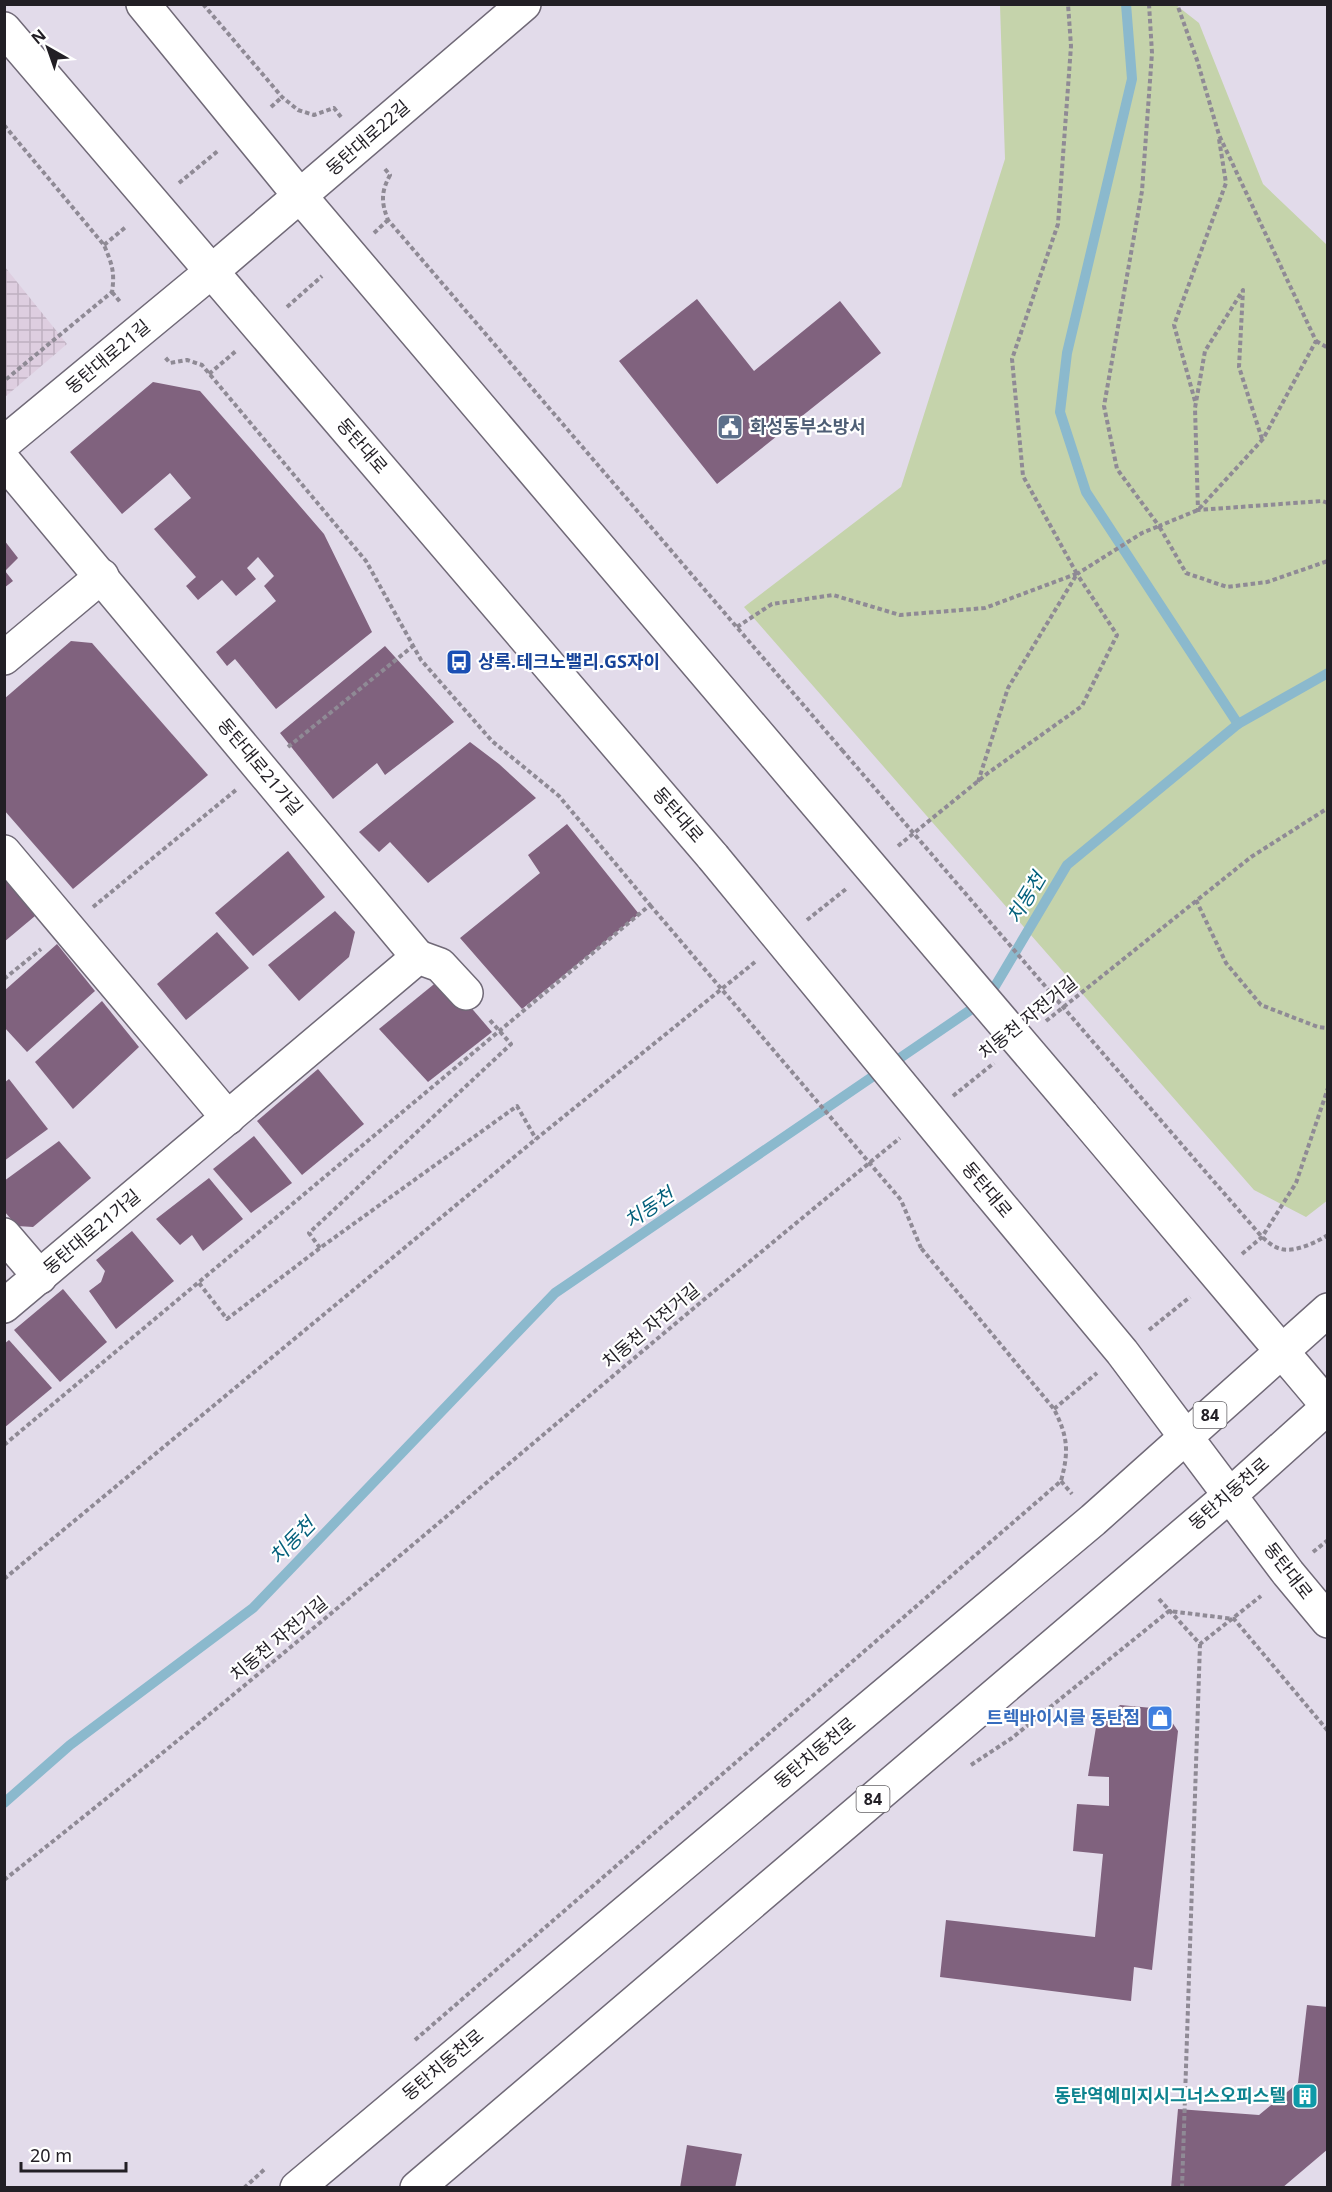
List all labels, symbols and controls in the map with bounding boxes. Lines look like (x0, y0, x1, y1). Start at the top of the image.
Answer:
north arrow (18, 18, 78, 78)
text: N (26, 24, 50, 49)
street label: 동탄대로22길 (320, 94, 414, 180)
street label: 동탄대로21길 (60, 314, 155, 399)
street label: 동탄대로 (332, 412, 394, 478)
public building icon: 화성동부소방서 (715, 412, 745, 442)
place label: 화성동부소방서 (750, 414, 866, 438)
bus stop icon: 상록.테크노밸리.GS자이 (444, 647, 474, 677)
place label: 상록.테크노밸리.GS자이 (478, 649, 660, 673)
street label: 동탄대로21가길 (213, 713, 309, 820)
street label: 동탄대로 (648, 781, 710, 847)
water label: 치동천 (1000, 865, 1053, 928)
street label: 치동천 자전거길 (973, 970, 1082, 1064)
street label: 동탄대로 (957, 1156, 1018, 1222)
water label: 치동천 (618, 1180, 681, 1234)
street label: 동탄대로21가길 (38, 1183, 145, 1279)
street label: 치동천 자전거길 (596, 1277, 704, 1373)
road number: 84 (1194, 1402, 1226, 1428)
street label: 동탄치동천로 (1183, 1452, 1274, 1535)
water label: 치동천 (263, 1510, 322, 1570)
street label: 동탄대로 (1259, 1537, 1319, 1604)
street label: 치동천 자전거길 (224, 1590, 332, 1686)
shop icon: 트렉바이시클 동탄점 (1145, 1703, 1175, 1733)
place label: 트렉바이시클 동탄점 (986, 1705, 1140, 1729)
street label: 동탄치동천로 (769, 1711, 860, 1793)
road number: 84 (856, 1786, 890, 1812)
street label: 동탄치동천로 (397, 2023, 488, 2105)
building icon: 동탄역예미지시그너스오피스텔 (1290, 2081, 1320, 2111)
place label: 동탄역예미지시그너스오피스텔 (1054, 2083, 1286, 2107)
scale bar (21, 2135, 126, 2173)
text: 20 m (30, 2143, 72, 2167)

